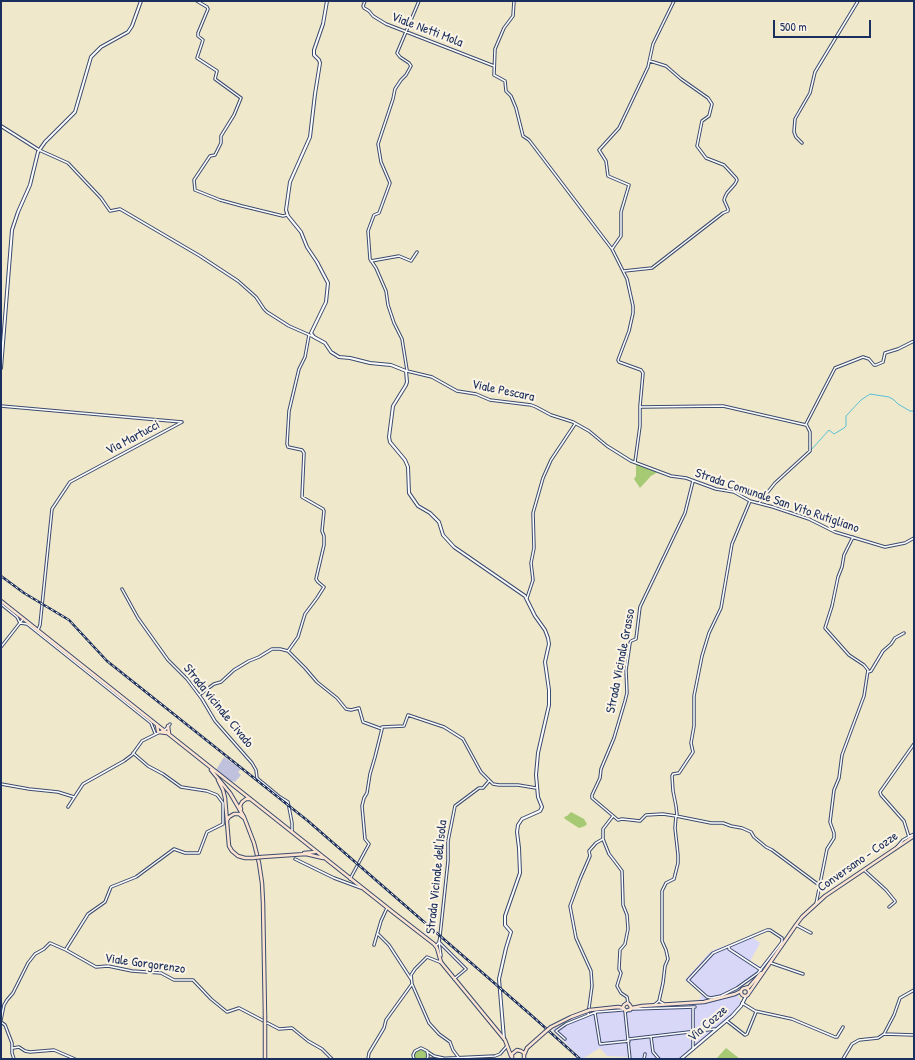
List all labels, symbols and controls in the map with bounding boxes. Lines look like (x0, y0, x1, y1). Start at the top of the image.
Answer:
street label: Viale Netti Mola (389, 9, 465, 51)
scale bar (775, 12, 873, 38)
text: 500 m (780, 18, 807, 35)
street label: Viale Pescara (470, 377, 536, 405)
street label: Via Martucci (103, 417, 163, 459)
street label: Strada Comunale San Vito Rutigliano (693, 466, 861, 536)
street label: Strada Vicinale Grasso (603, 607, 639, 715)
street label: Strada vicinale Civado (180, 661, 256, 751)
street label: Strada Vicinale dell'Isola (423, 819, 451, 935)
street label: Conversano - Cozze (815, 828, 901, 896)
street label: Viale Gorgorenzo (104, 951, 186, 977)
street label: Via Cozze (685, 1003, 731, 1045)

